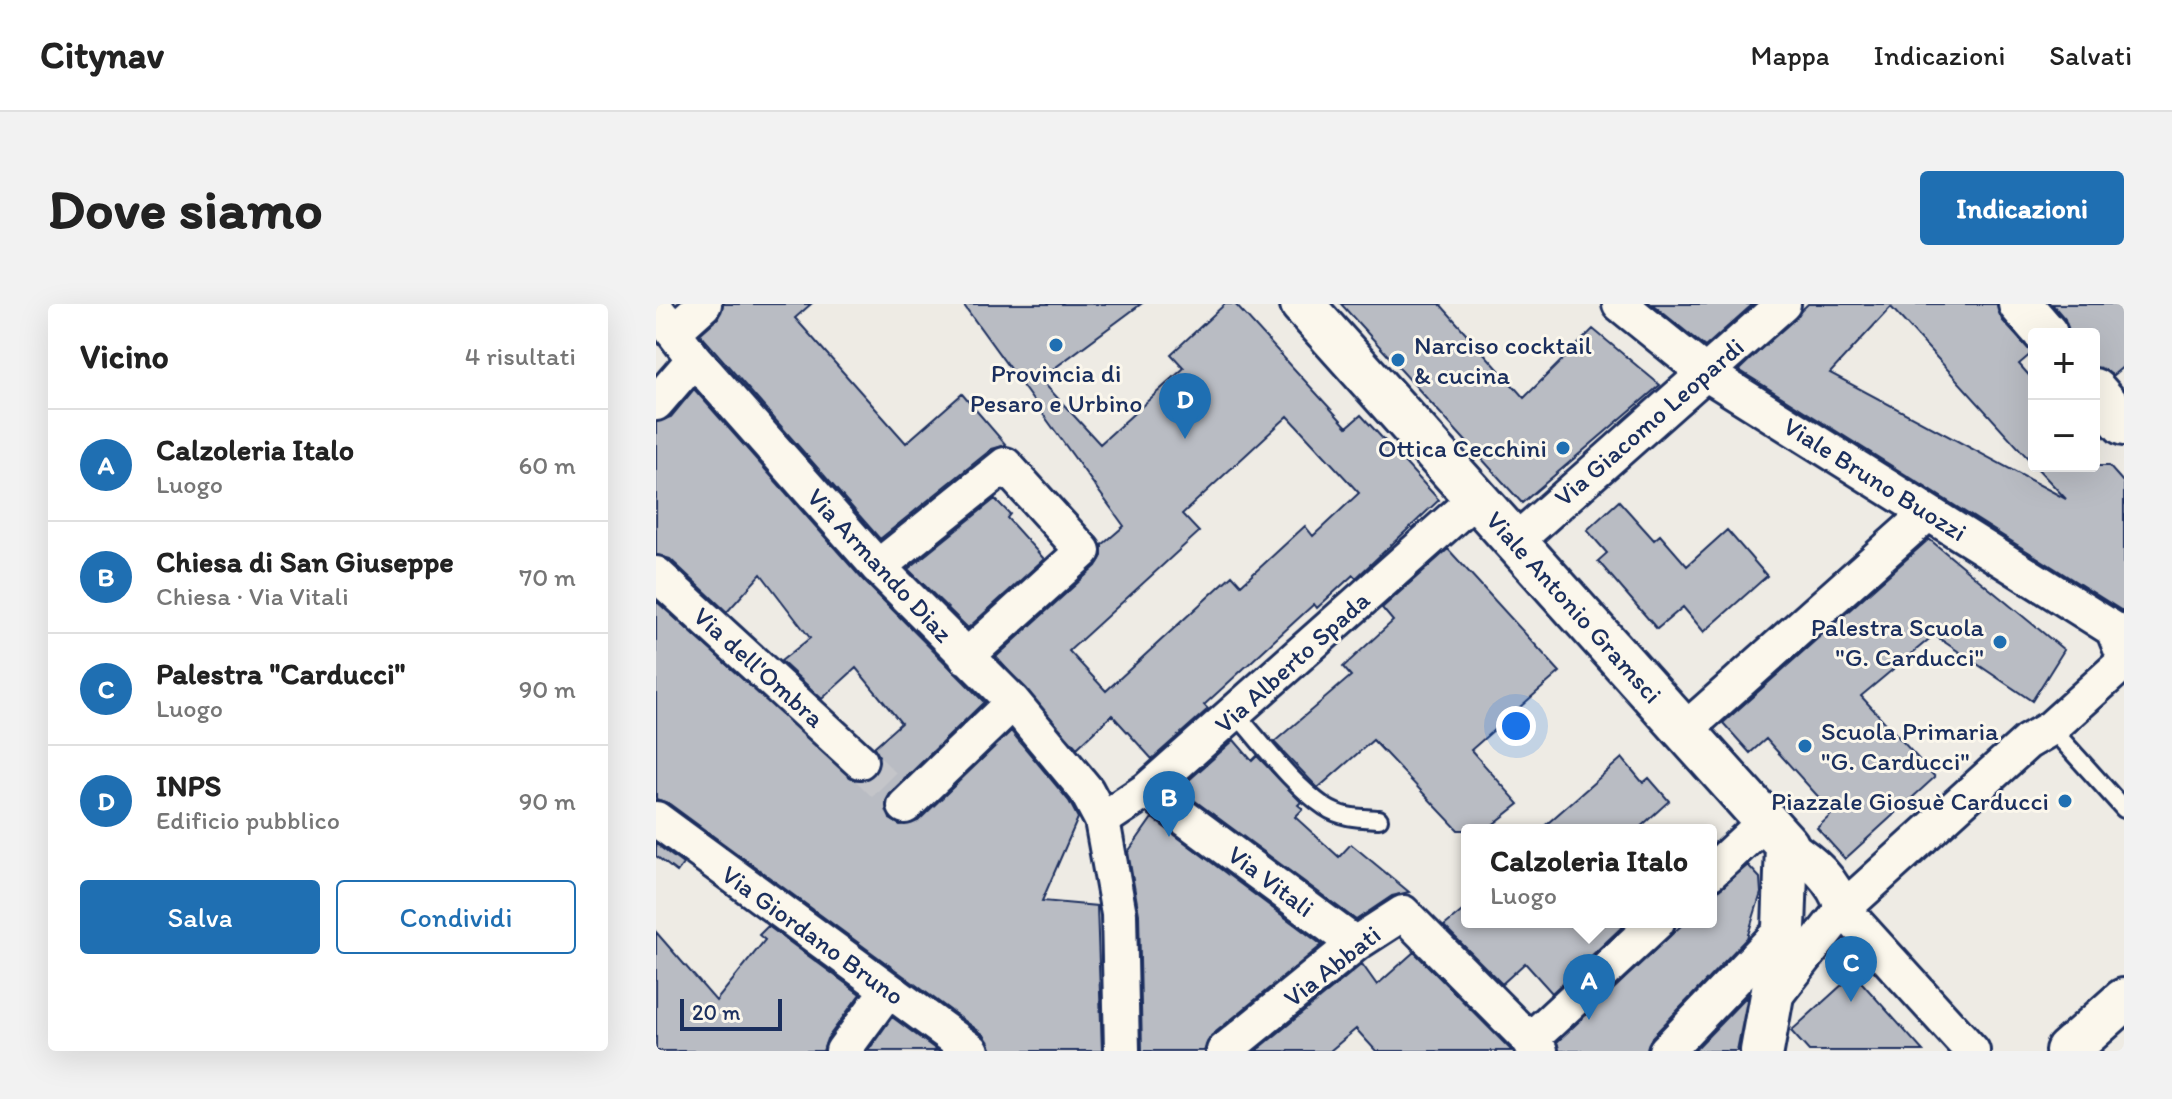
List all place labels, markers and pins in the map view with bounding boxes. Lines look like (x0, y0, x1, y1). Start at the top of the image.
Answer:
place label: Narciso cocktail & cucina (1414, 329, 1592, 391)
marker: Provincia di Pesaro e Urbino (1047, 336, 1065, 354)
marker: Narciso cocktail & cucina (1389, 351, 1407, 369)
place label: Provincia di Pesaro e Urbino (970, 357, 1142, 419)
pin: D (1159, 373, 1211, 439)
place label: Ottica Cecchini (1378, 432, 1547, 464)
marker: Ottica Cecchini (1554, 439, 1572, 457)
place label: Palestra Scuola "G. Carducci" (1811, 611, 1984, 673)
marker: Palestra Scuola "G. Carducci" (1991, 633, 2009, 651)
place label: Scuola Primaria "G. Carducci" (1821, 715, 1999, 777)
marker: Scuola Primaria "G. Carducci" (1796, 737, 1814, 755)
pin: B (1143, 771, 1195, 837)
place label: Piazzale Giosuè Carducci (1771, 785, 2049, 817)
marker: Piazzale Giosuè Carducci (2056, 792, 2074, 810)
pin: C (1825, 936, 1877, 1002)
pin: A (1563, 954, 1615, 1020)

